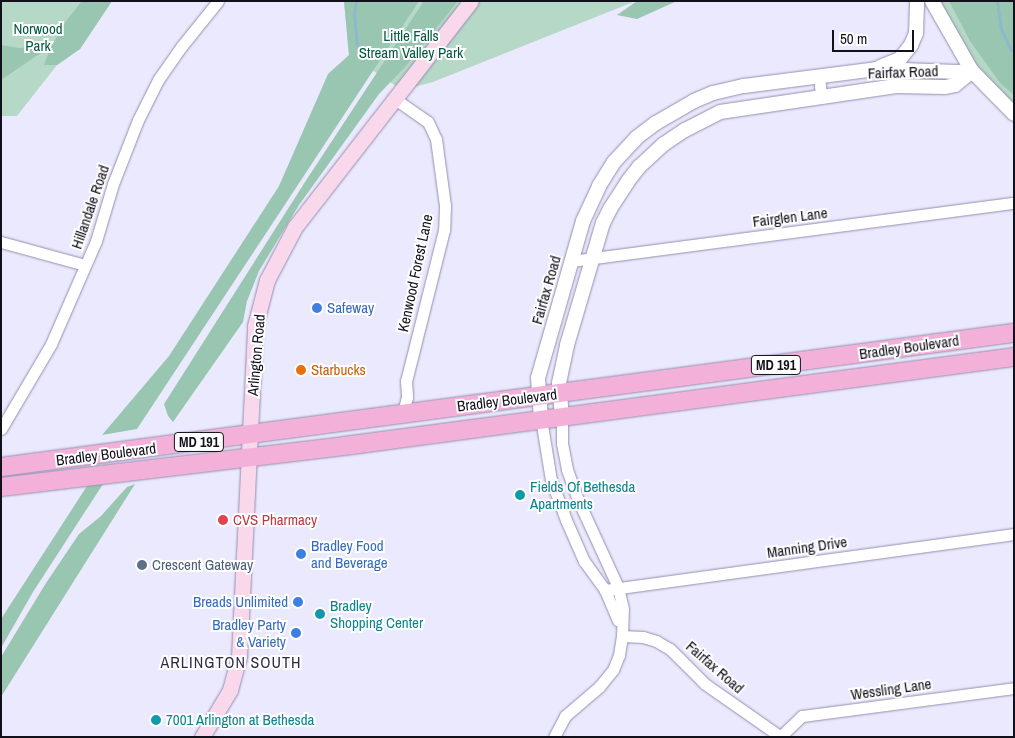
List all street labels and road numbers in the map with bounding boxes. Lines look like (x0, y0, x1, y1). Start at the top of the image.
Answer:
street label: Fairfax Road (867, 62, 939, 82)
street label: Hillandale Road (67, 163, 113, 251)
street label: Fairglen Lane (752, 203, 828, 231)
street label: Kenwood Forest Lane (394, 213, 436, 333)
street label: Fairfax Road (528, 254, 564, 326)
street label: Arlington Road (243, 313, 269, 397)
street label: Bradley Boulevard (858, 331, 960, 363)
road number: MD 191 (750, 354, 802, 376)
street label: Bradley Boulevard (456, 385, 558, 415)
road number: MD 191 (173, 431, 225, 454)
street label: Bradley Boulevard (55, 439, 157, 469)
street label: Manning Drive (766, 532, 848, 562)
street label: Fairfax Road (682, 637, 748, 697)
street label: Wessling Lane (850, 674, 932, 704)

